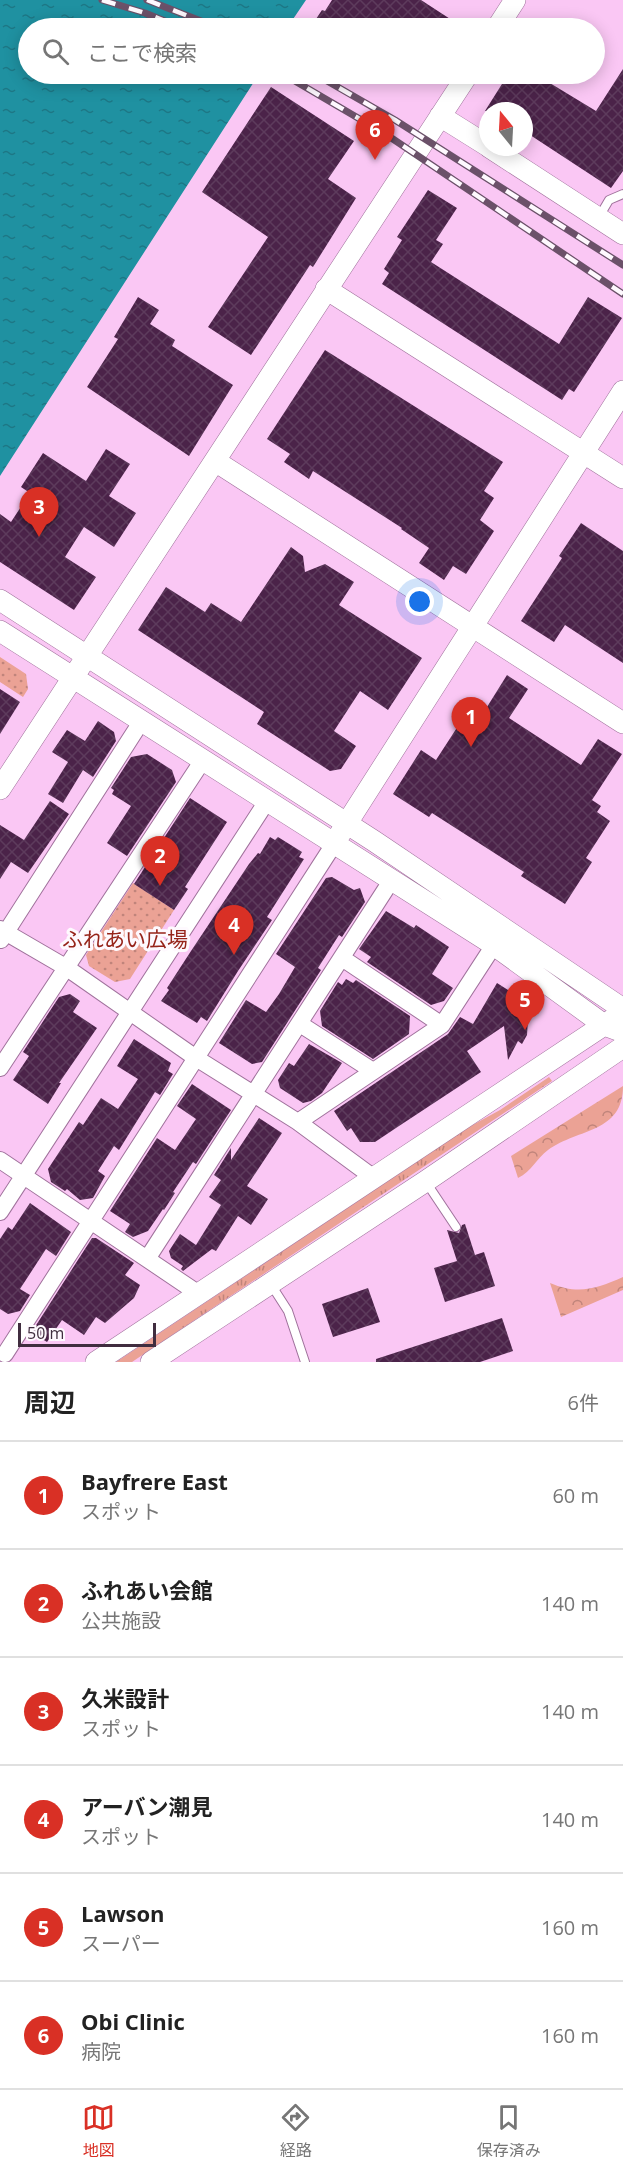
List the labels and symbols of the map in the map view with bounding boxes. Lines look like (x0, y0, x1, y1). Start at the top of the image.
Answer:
north arrow (479, 102, 533, 156)
pin: 6 (356, 110, 394, 160)
pin: 3 (20, 488, 58, 537)
your location (405, 587, 434, 616)
pin: 1 (452, 698, 490, 747)
pin: 2 (140, 836, 180, 886)
pin: 4 (214, 906, 254, 955)
park label: ふれあい広場 (62, 925, 188, 953)
pin: 5 (506, 980, 544, 1030)
scale bar (18, 1320, 156, 1348)

